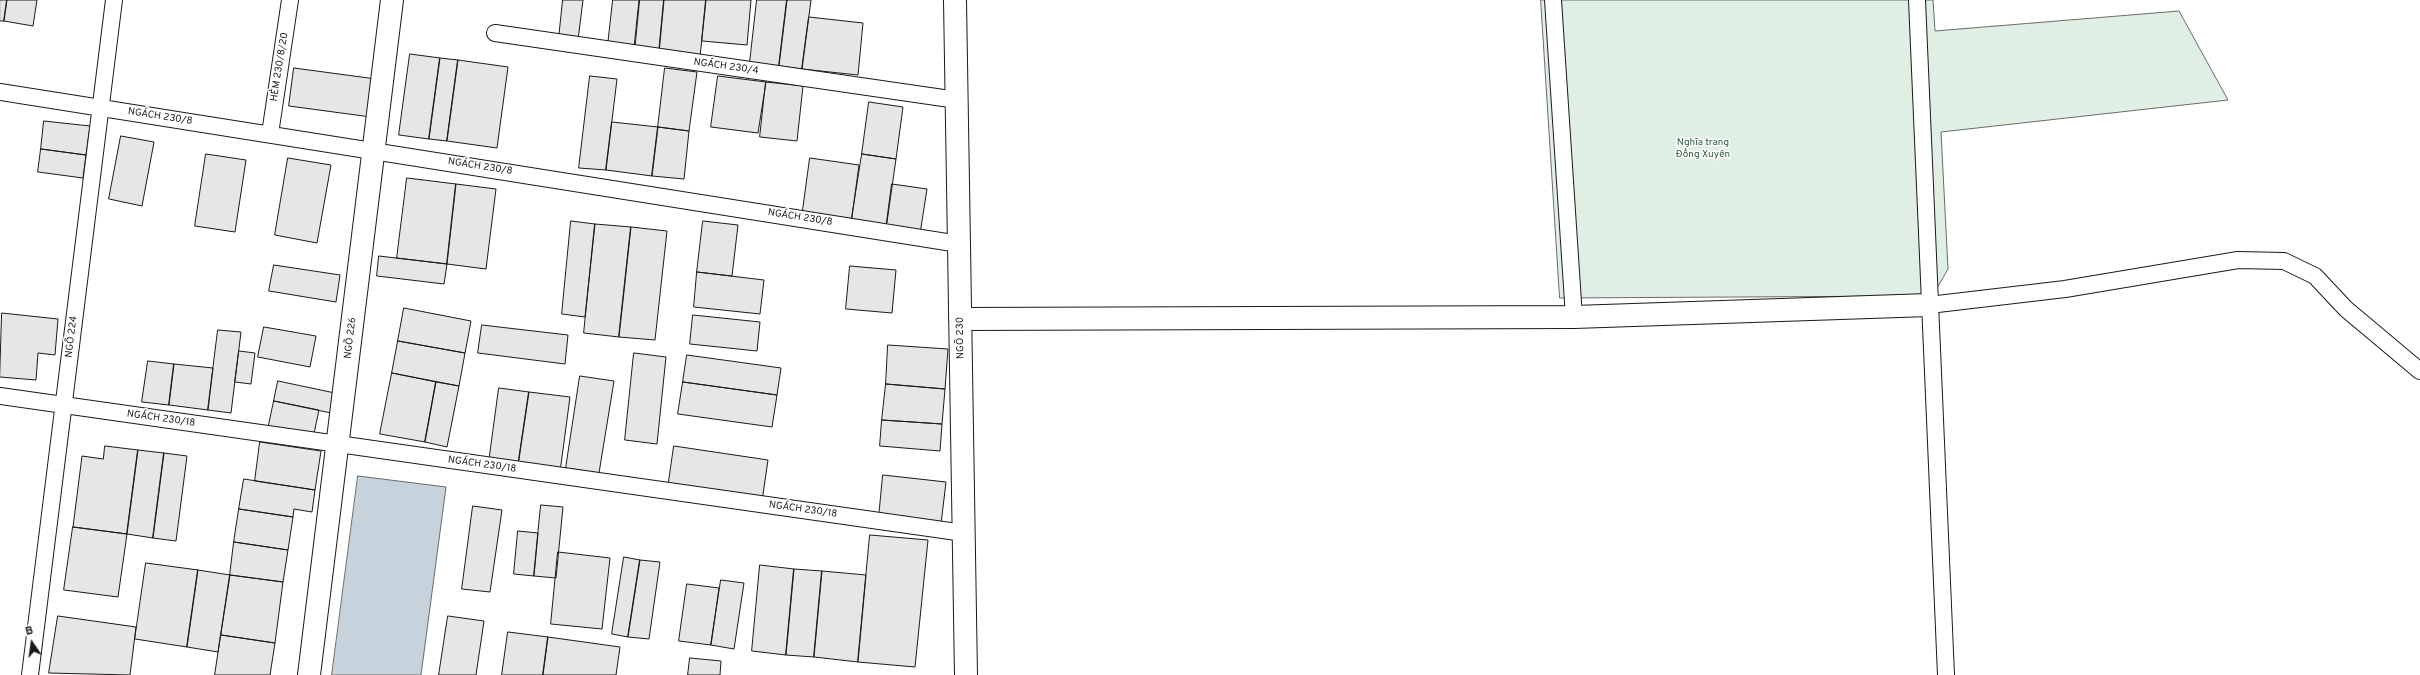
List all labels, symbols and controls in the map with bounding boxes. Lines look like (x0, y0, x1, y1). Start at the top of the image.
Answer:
street label: HẺM 230/8/20 (269, 32, 291, 102)
street label: NGÁCH 230/4 (693, 57, 759, 77)
street label: NGÁCH 230/8 (127, 106, 193, 128)
park label: Nghĩa trang Đổng Xuyên (1676, 137, 1730, 160)
street label: NGÁCH 230/8 (447, 156, 513, 178)
street label: NGÁCH 230/8 (767, 207, 833, 229)
street label: NGÕ 224 (63, 315, 81, 359)
street label: NGÕ 226 (342, 317, 360, 359)
street label: NGÕ 230 (955, 317, 967, 359)
street label: NGÁCH 230/18 (126, 408, 196, 430)
street label: NGÁCH 230/18 (447, 454, 517, 476)
street label: NGÁCH 230/18 (768, 499, 838, 521)
north arrow (12, 623, 52, 663)
text: B (24, 624, 35, 639)

